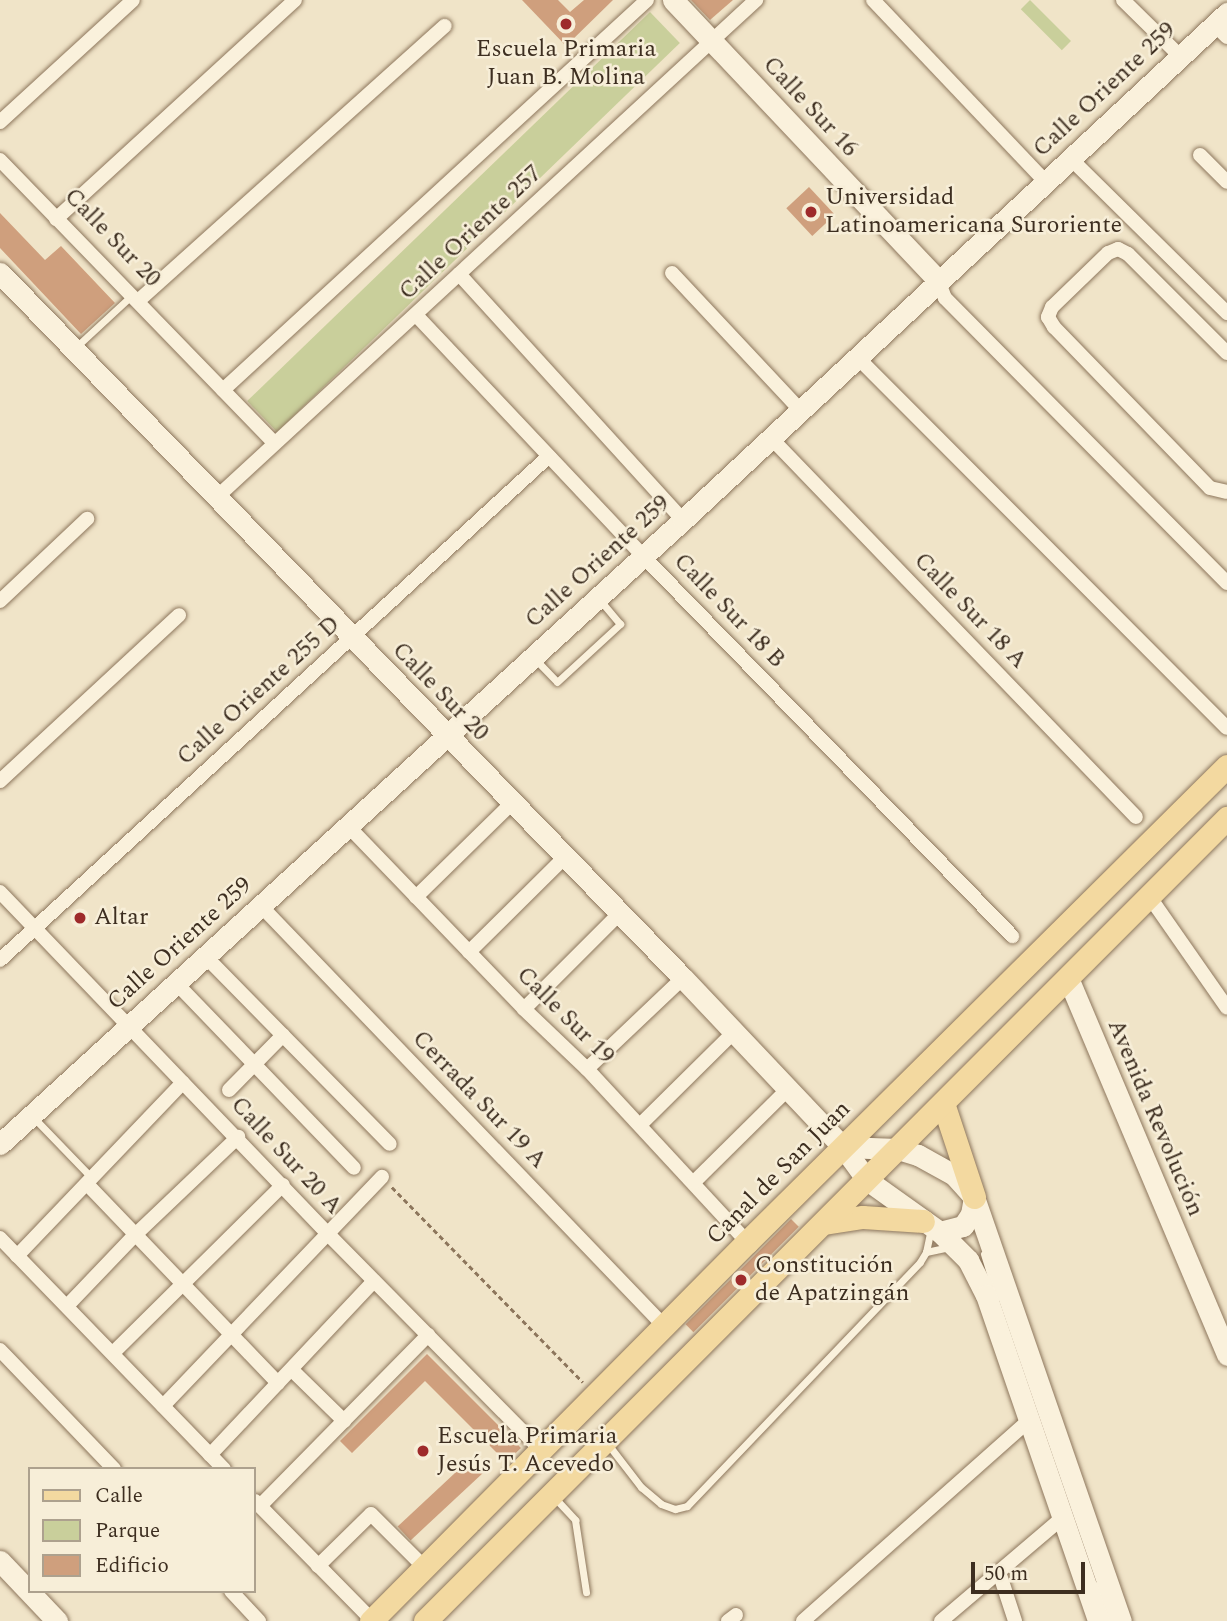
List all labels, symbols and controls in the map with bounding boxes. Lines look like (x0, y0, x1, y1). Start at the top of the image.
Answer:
marker: Escuela Primaria Juan B. Molina (558, 16, 574, 32)
street label: Calle Oriente 259 (1028, 16, 1182, 164)
place label: Escuela Primaria Juan B. Molina (476, 36, 656, 92)
street label: Calle Sur 16 (756, 51, 864, 163)
street label: Calle Oriente 257 (394, 159, 548, 307)
street label: Calle Sur 20 (58, 182, 166, 294)
place label: Universidad Latinoamericana Suroriente (825, 184, 1122, 240)
marker: Universidad Latinoamericana Suroriente (803, 204, 819, 220)
street label: Calle Oriente 259 (520, 489, 676, 635)
street label: Calle Sur 18 A (907, 547, 1033, 675)
street label: Calle Sur 18 B (667, 548, 791, 674)
street label: Calle Oriente 255 D (172, 610, 346, 772)
street label: Calle Sur 20 (386, 636, 494, 748)
street label: Calle Oriente 259 (102, 871, 258, 1017)
place label: Altar (94, 904, 149, 932)
marker: Altar (72, 910, 88, 926)
street label: Calle Sur 19 (510, 961, 620, 1071)
street label: Avenida Revolución (1101, 1015, 1209, 1221)
street label: Cerrada Sur 19 A (406, 1025, 552, 1175)
street label: Calle Sur 20 A (224, 1091, 348, 1221)
street label: Canal de San Juan (701, 1095, 857, 1251)
place label: Constitución de Apatzingán (755, 1252, 909, 1308)
marker: Constitución de Apatzingán (733, 1272, 749, 1288)
place label: Escuela Primaria Jesús T. Acevedo (437, 1423, 618, 1479)
marker: Escuela Primaria Jesús T. Acevedo (415, 1443, 431, 1459)
legend (28, 1467, 256, 1593)
text: Calle (95, 1480, 143, 1512)
text: Parque (95, 1515, 160, 1547)
scale bar (975, 1548, 1089, 1592)
text: Edificio (95, 1550, 169, 1582)
text: 50 m (984, 1558, 1028, 1590)

